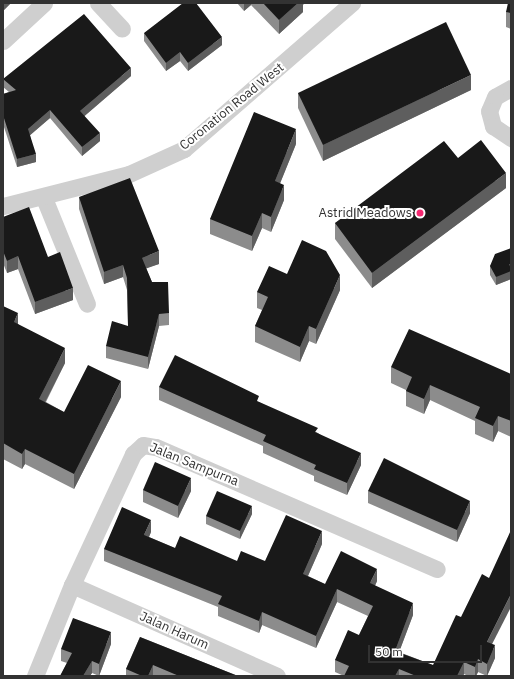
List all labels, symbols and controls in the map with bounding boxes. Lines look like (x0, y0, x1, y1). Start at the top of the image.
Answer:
street label: Coronation Road West (177, 60, 287, 154)
place label: Astrid Meadows (319, 205, 412, 221)
marker: Astrid Meadows (415, 208, 425, 218)
street label: Jalan Sampurna (147, 440, 241, 490)
street label: Jalan Harum (137, 609, 211, 653)
scale bar (370, 637, 484, 663)
text: 50 m (375, 644, 403, 659)

